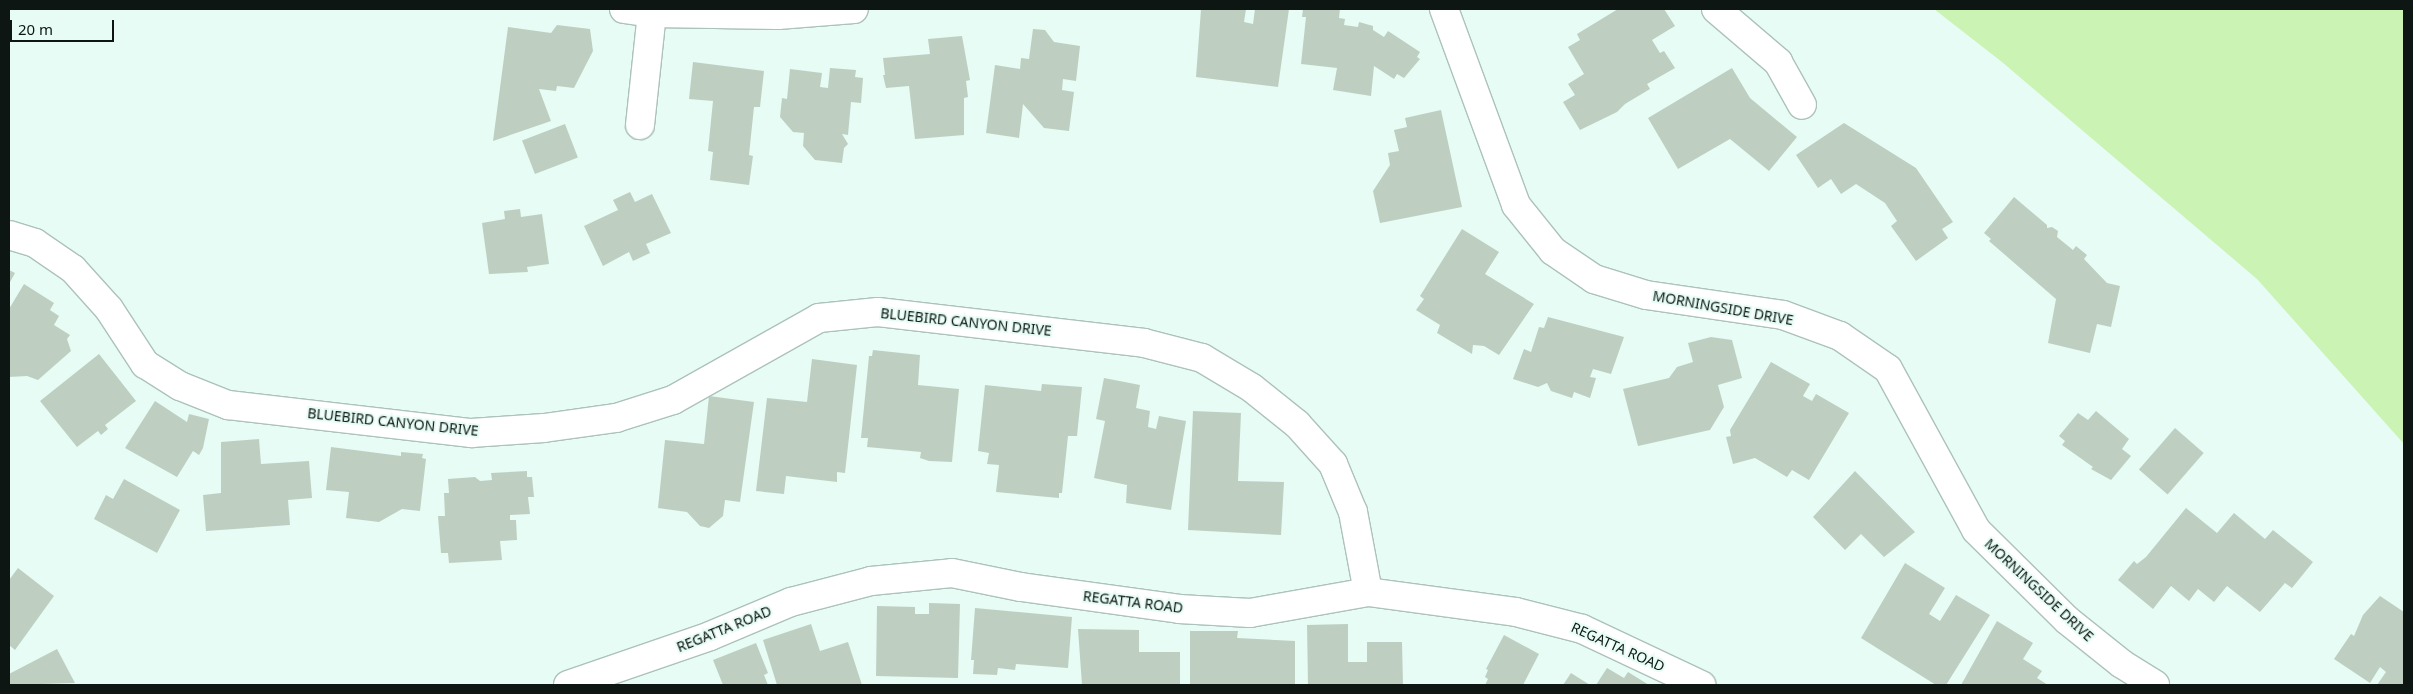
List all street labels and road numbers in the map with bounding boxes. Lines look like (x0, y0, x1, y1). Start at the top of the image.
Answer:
street label: MORNINGSIDE DRIVE (1651, 287, 1795, 329)
street label: BLUEBIRD CANYON DRIVE (880, 305, 1052, 339)
street label: BLUEBIRD CANYON DRIVE (307, 405, 479, 439)
street label: MORNINGSIDE DRIVE (1981, 535, 2097, 645)
street label: REGATTA ROAD (1082, 588, 1184, 616)
street label: REGATTA ROAD (674, 602, 774, 656)
street label: REGATTA ROAD (1569, 619, 1667, 675)

